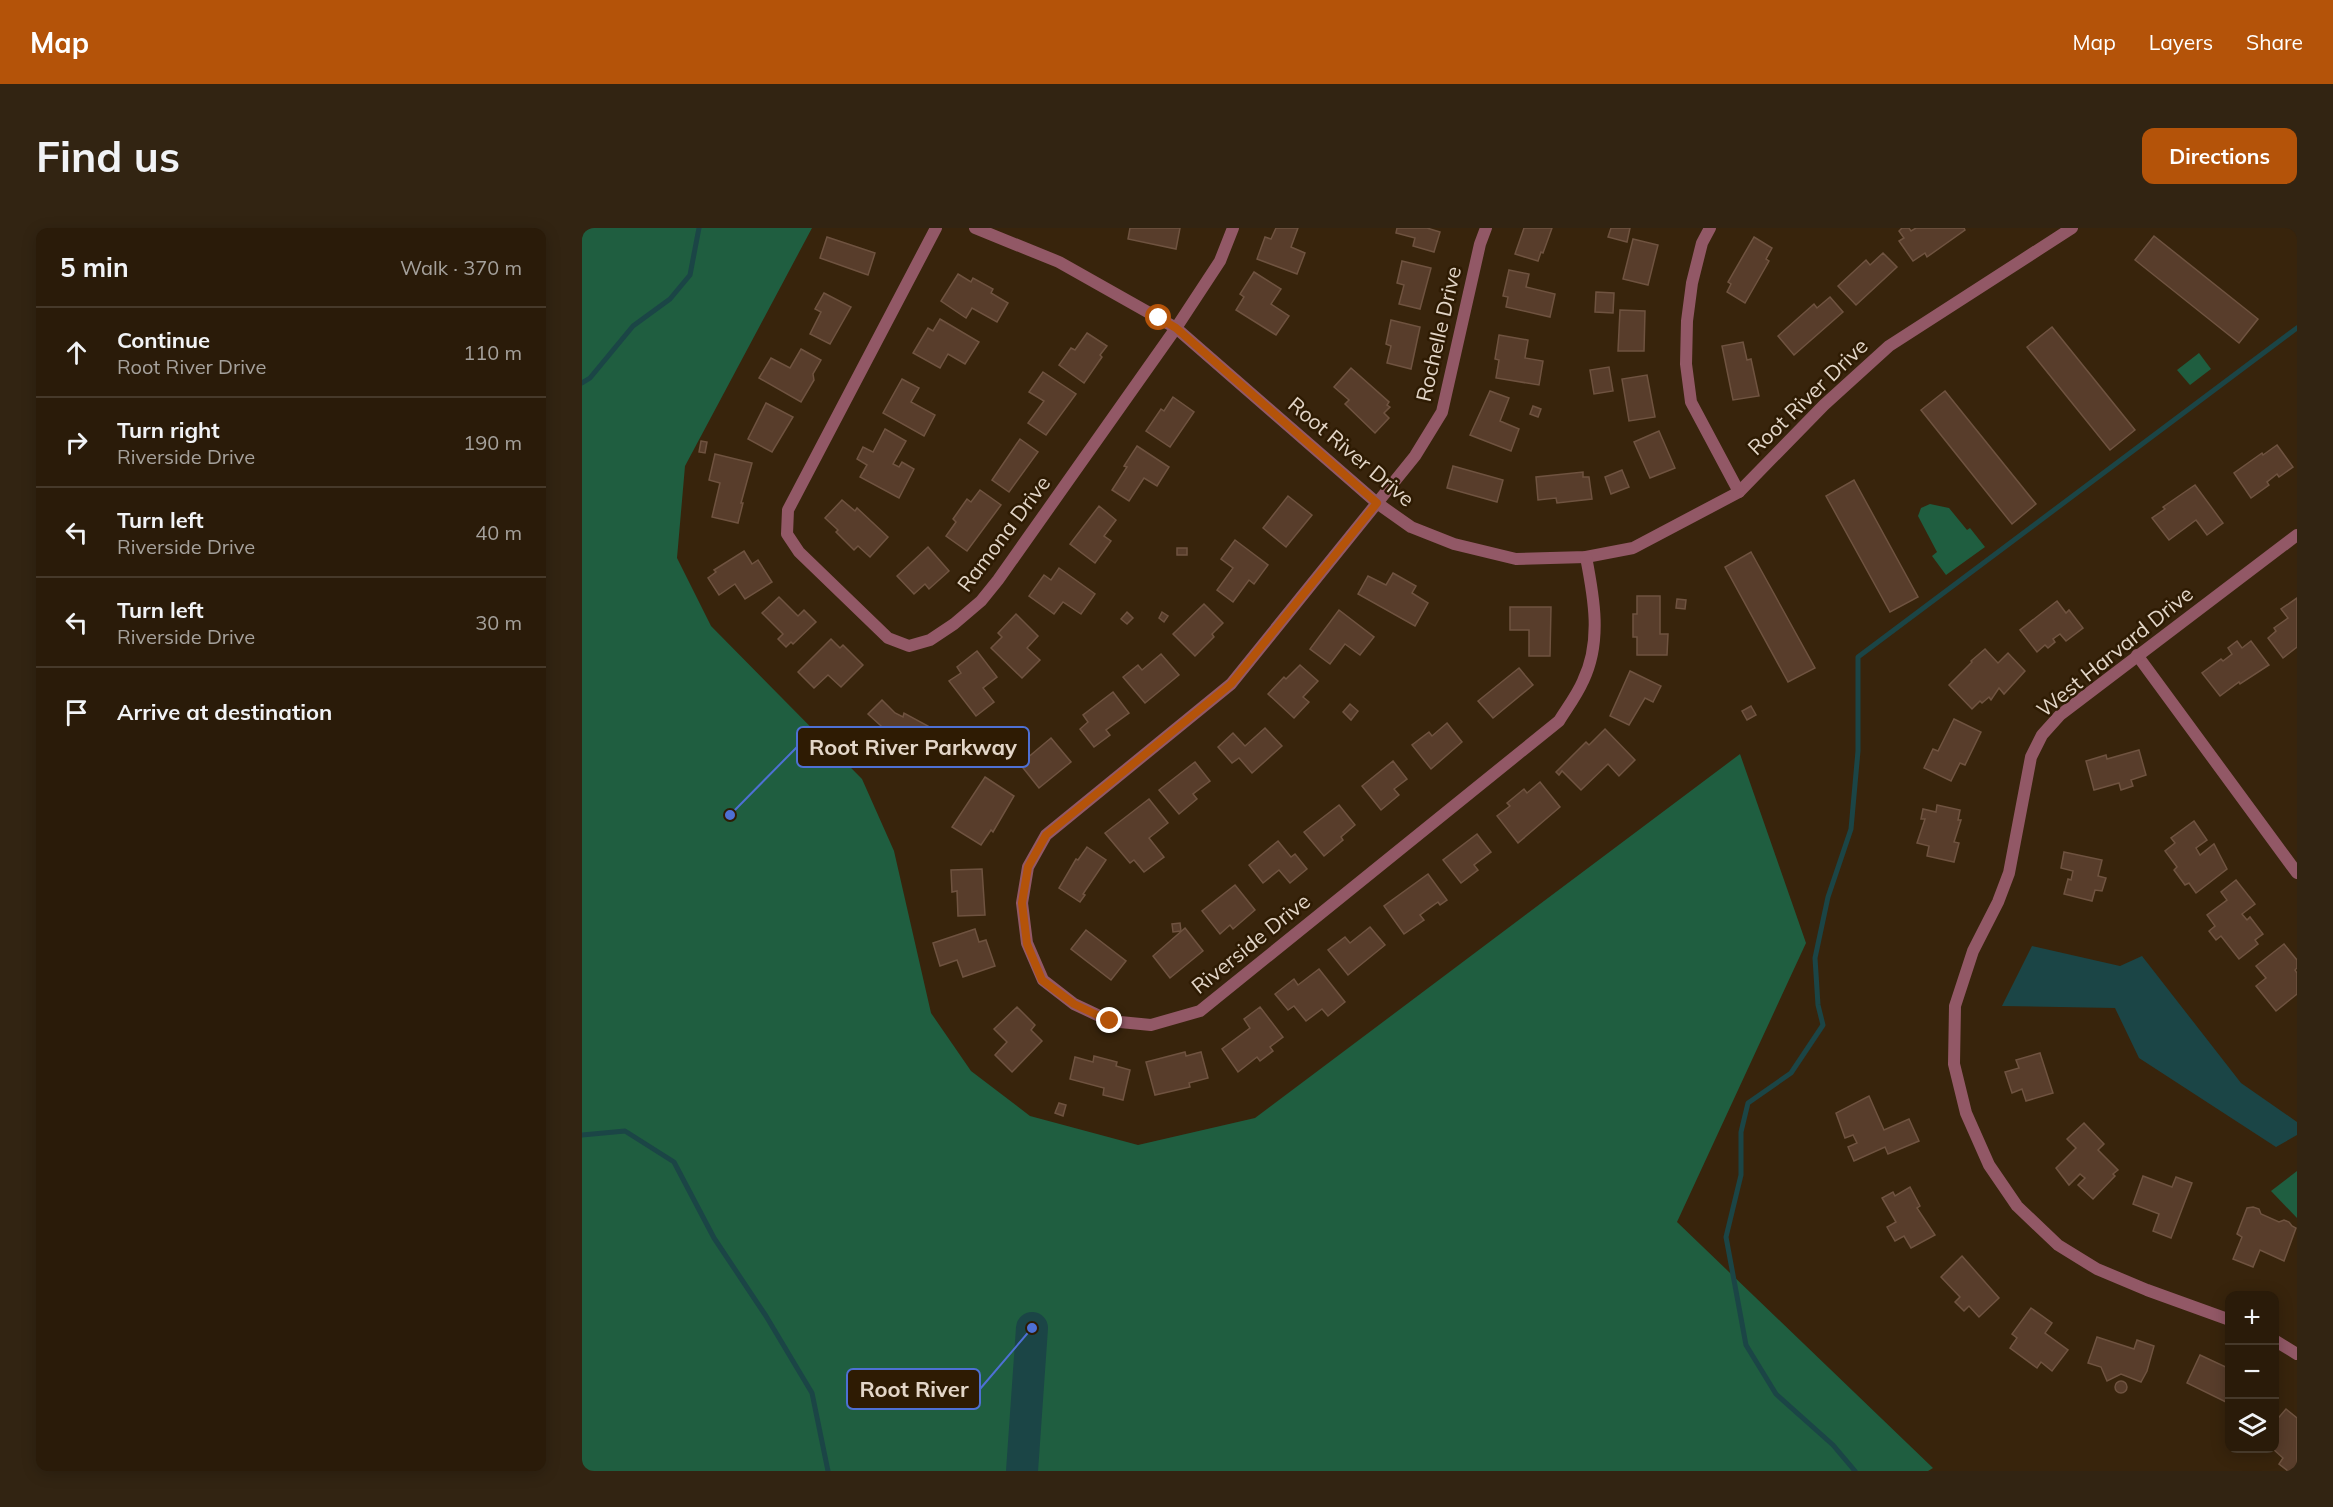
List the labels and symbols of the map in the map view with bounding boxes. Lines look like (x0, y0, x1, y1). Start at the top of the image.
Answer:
street label: Rochelle Drive (1410, 264, 1466, 404)
route start (1145, 304, 1171, 330)
street label: Root River Drive (1742, 332, 1873, 460)
street label: Root River Drive (1283, 391, 1420, 512)
street label: Ramona Drive (951, 470, 1055, 597)
street label: West Harvard Drive (2031, 580, 2198, 722)
callout: Root River Parkway (797, 727, 1029, 767)
text: Root River Parkway (809, 733, 1017, 761)
street label: Riverside Drive (1186, 887, 1315, 999)
route end (1096, 1007, 1122, 1033)
callout: Root River (847, 1369, 980, 1409)
text: Root River (859, 1375, 969, 1403)

